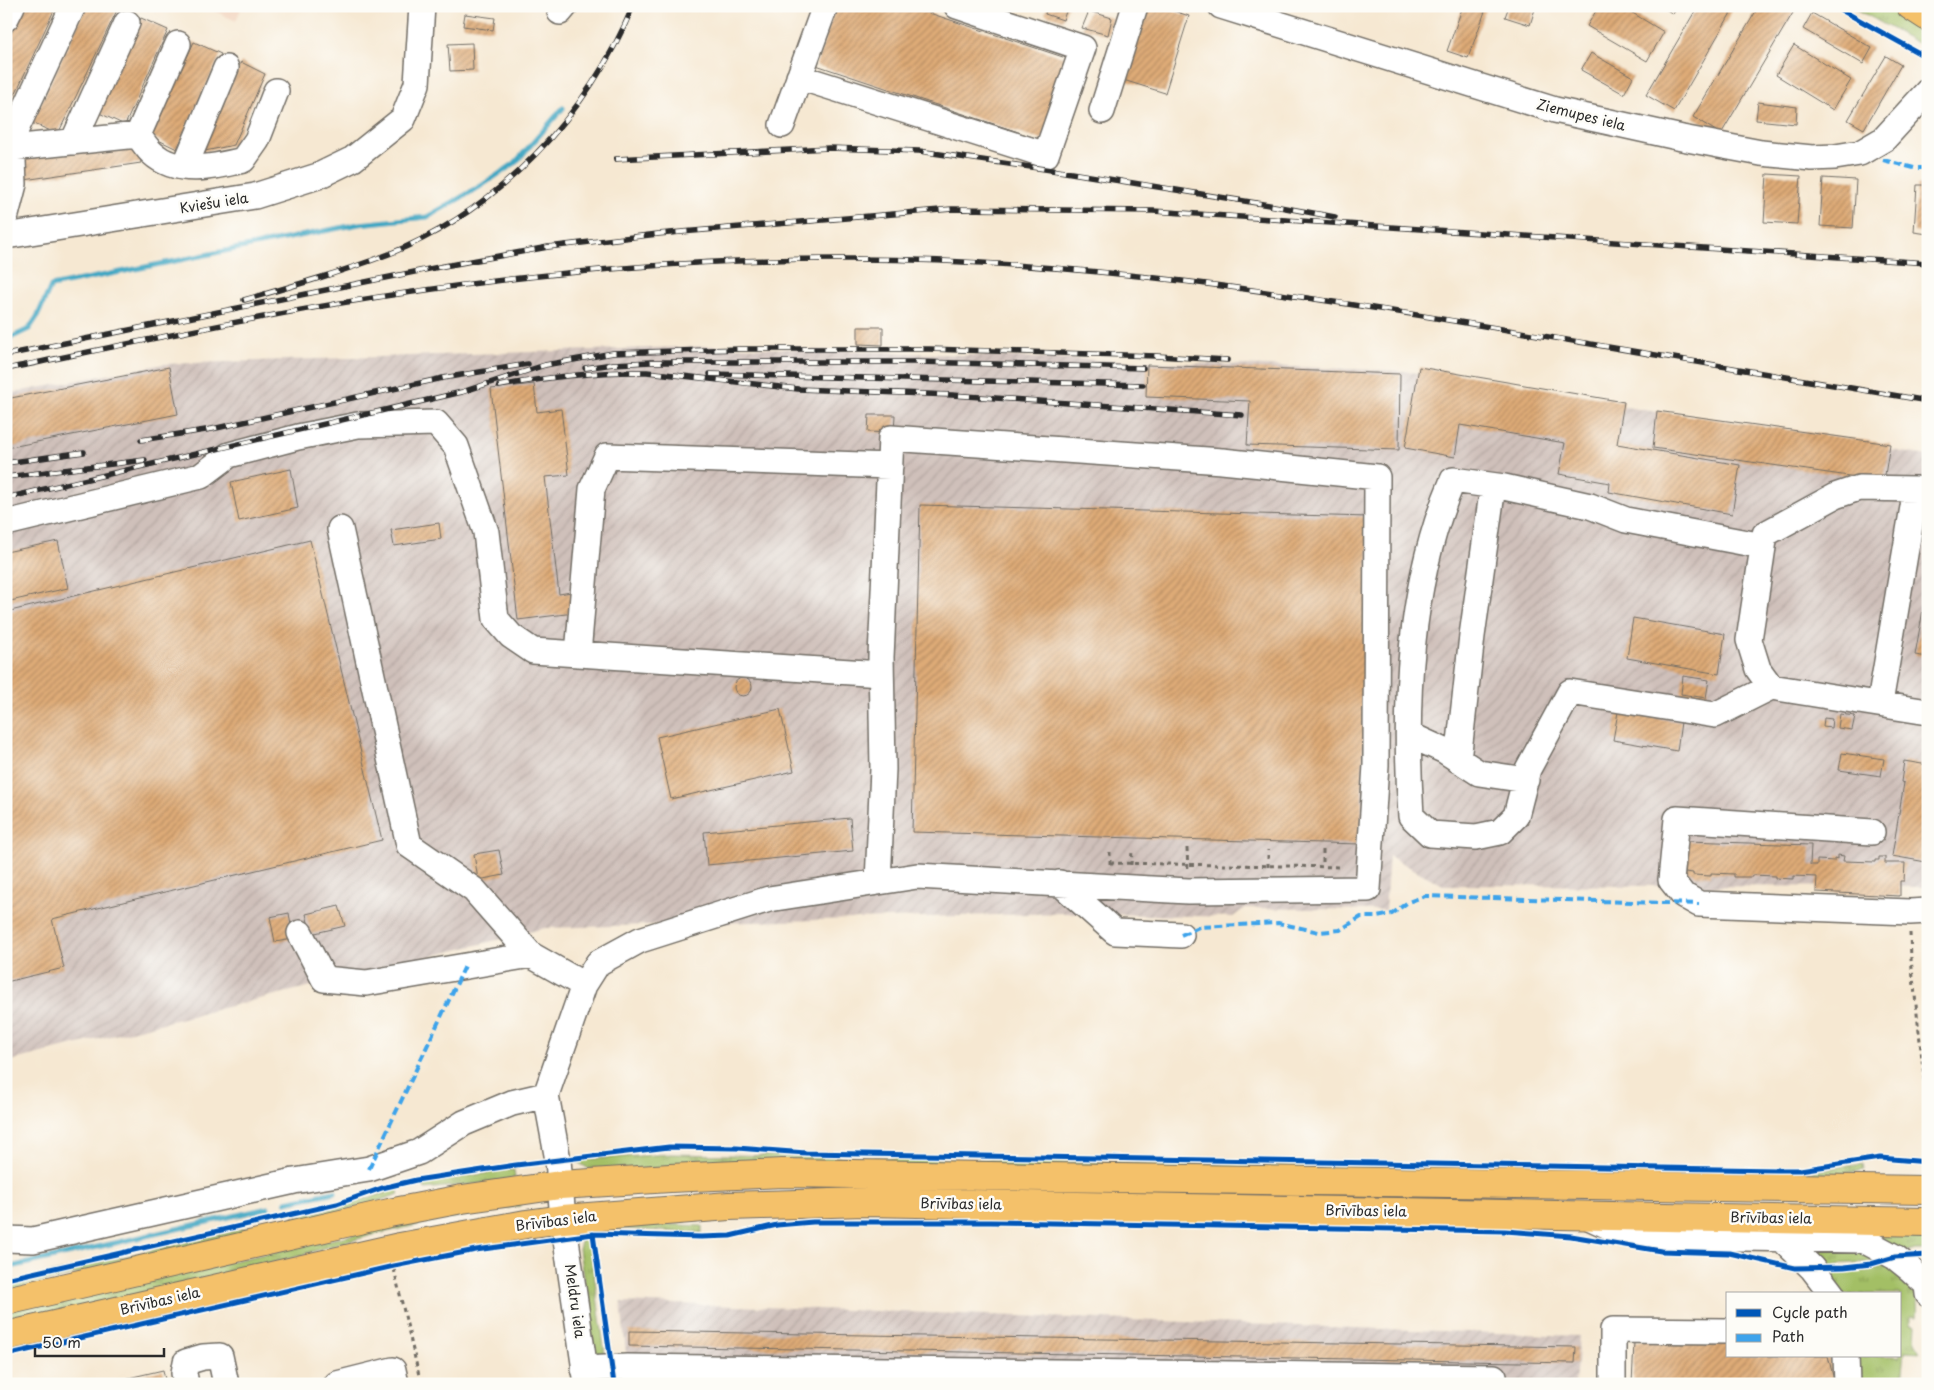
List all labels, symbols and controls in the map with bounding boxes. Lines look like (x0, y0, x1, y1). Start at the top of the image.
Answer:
street label: Ziemupes iela (1534, 93, 1628, 136)
street label: Kviešu iela (178, 187, 250, 218)
street label: Brīvības iela (920, 1192, 1002, 1215)
street label: Brīvības iela (1325, 1199, 1407, 1222)
street label: Brīvības iela (514, 1205, 598, 1236)
street label: Brīvības iela (1730, 1206, 1812, 1229)
street label: Meldru iela (560, 1262, 591, 1340)
street label: Brīvības iela (118, 1281, 202, 1320)
legend (1726, 1292, 1902, 1358)
text: Cycle path (1772, 1300, 1848, 1323)
text: Path (1772, 1324, 1804, 1347)
scale bar (35, 1325, 164, 1357)
text: 50 m (42, 1330, 81, 1353)

